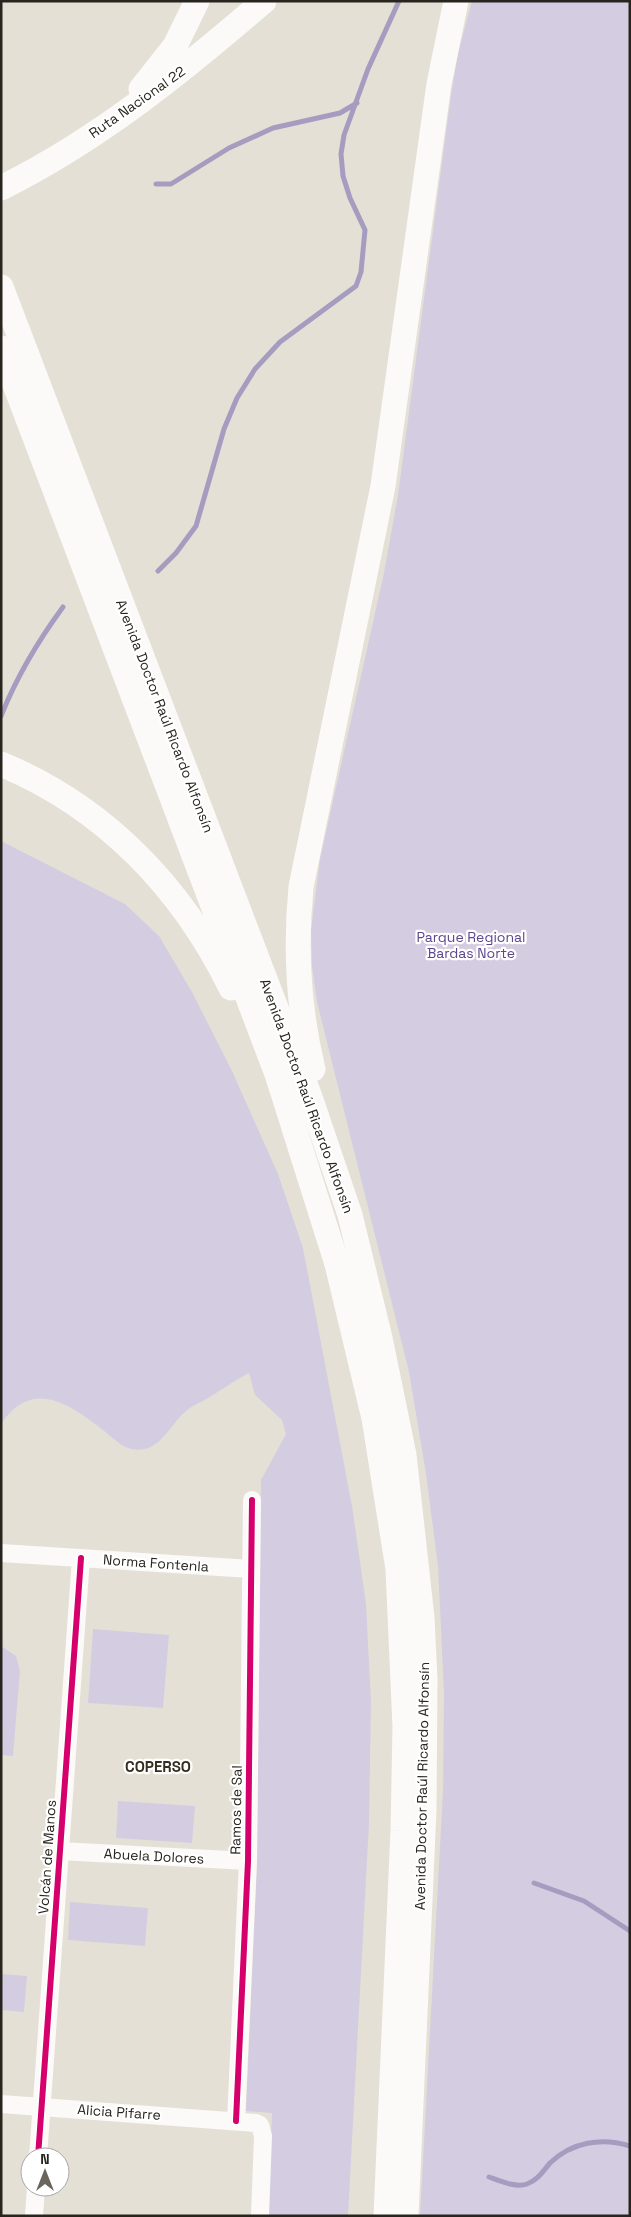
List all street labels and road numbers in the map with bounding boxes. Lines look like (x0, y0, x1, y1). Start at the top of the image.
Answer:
street label: Ruta Nacional 22 (85, 62, 189, 142)
street label: Avenida Doctor Raúl Ricardo Alfonsín (112, 597, 218, 835)
street label: Avenida Doctor Raúl Ricardo Alfonsín (256, 976, 358, 1216)
street label: Norma Fontenla (103, 1550, 209, 1576)
street label: Avenida Doctor Raúl Ricardo Alfonsín (411, 1662, 433, 1910)
street label: Ramos de Sal (226, 1765, 246, 1855)
street label: Volcán de Manos (34, 1799, 60, 1915)
street label: Abuela Dolores (103, 1844, 205, 1868)
street label: Alicia Pifarre (77, 2100, 161, 2124)

